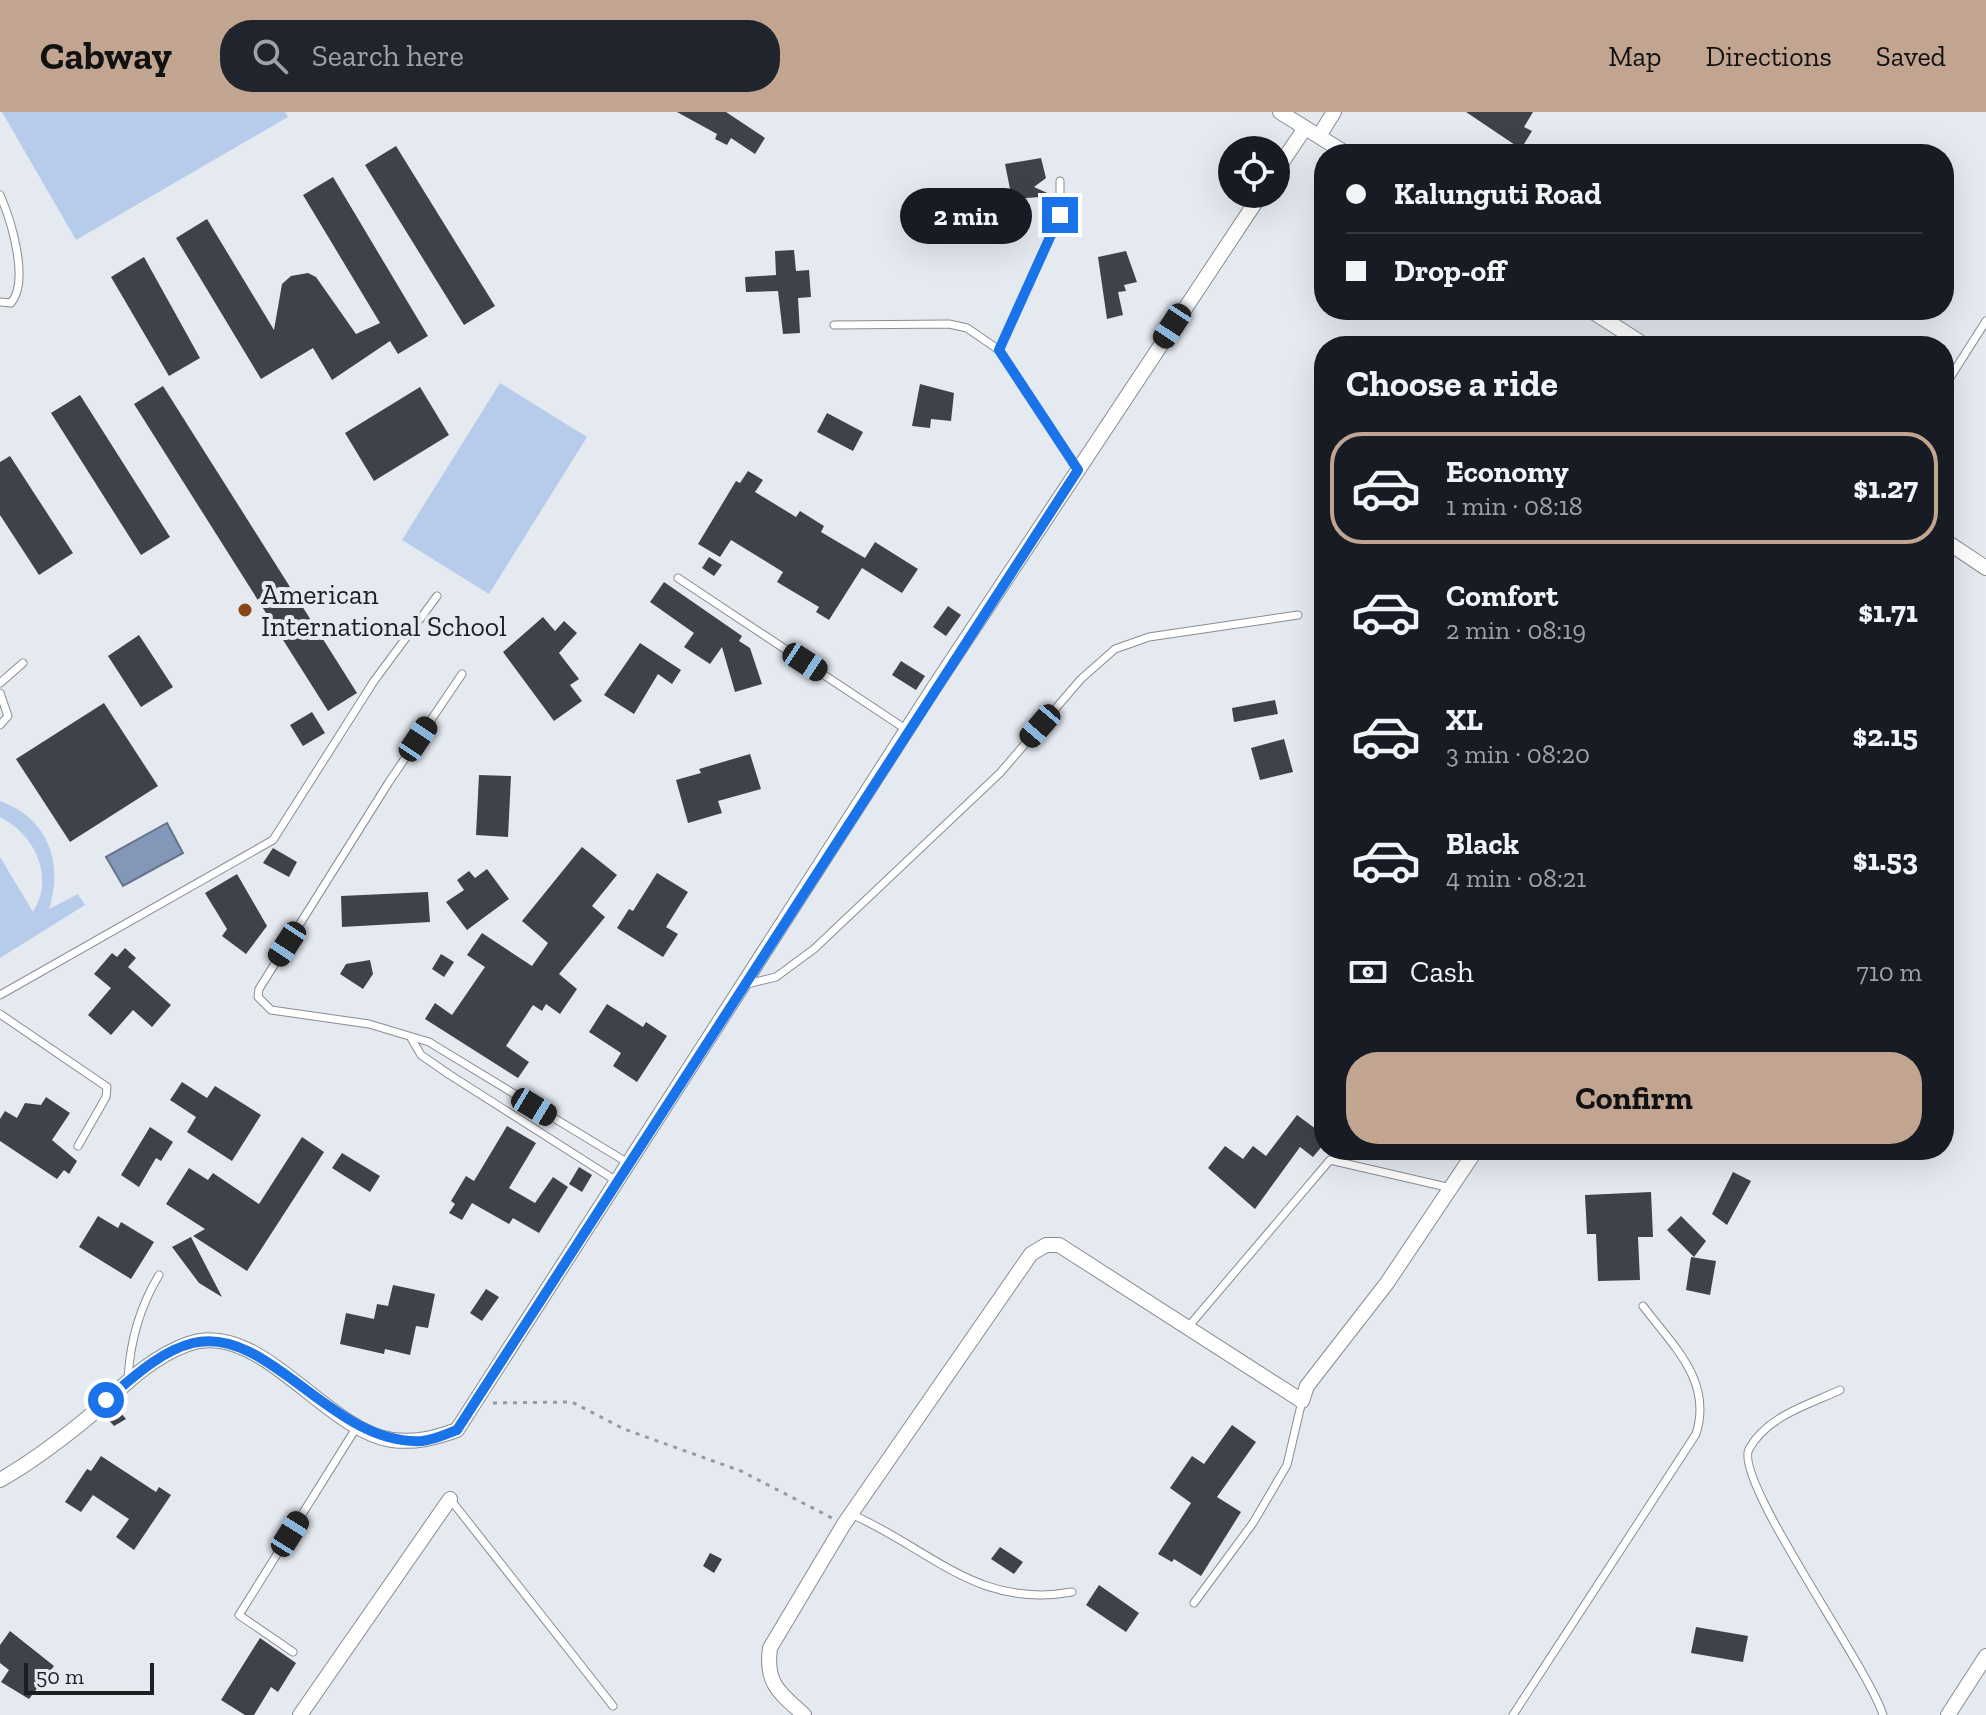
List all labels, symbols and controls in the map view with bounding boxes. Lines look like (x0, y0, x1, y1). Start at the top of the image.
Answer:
search box (220, 20, 780, 92)
text: Cabway (40, 33, 172, 79)
icon: search (248, 34, 292, 78)
text: Search here (312, 38, 464, 74)
text: Map (1608, 40, 1661, 73)
text: Directions (1705, 40, 1832, 73)
text: Saved (1876, 40, 1946, 73)
map controls (1218, 136, 1290, 208)
button: locate (1218, 136, 1290, 208)
text: Kalunguti Road (1394, 176, 1601, 212)
callout: 2 min (900, 187, 1032, 243)
route end (1042, 197, 1078, 233)
text: 2 min (934, 200, 998, 232)
text: Drop-off (1394, 253, 1506, 289)
car (1149, 299, 1195, 353)
text: Choose a ride (1346, 362, 1558, 405)
icon: car (1350, 452, 1422, 524)
text: Economy (1446, 454, 1569, 490)
text: $1.27 (1853, 470, 1918, 506)
text: 1 min · 08:18 (1446, 490, 1583, 522)
icon: car (1350, 576, 1422, 648)
place label: American International School (261, 578, 507, 643)
text: Comfort (1446, 578, 1558, 614)
text: $1.71 (1858, 594, 1918, 630)
marker: American International School (236, 601, 254, 619)
text: 2 min · 08:19 (1446, 614, 1586, 646)
car (778, 639, 832, 685)
car (1015, 700, 1065, 752)
icon: car (1350, 700, 1422, 772)
text: XL (1446, 702, 1483, 738)
car (395, 712, 441, 766)
text: $2.15 (1853, 718, 1918, 754)
text: 3 min · 08:20 (1446, 738, 1590, 770)
icon: car (1350, 824, 1422, 896)
text: Black (1446, 826, 1519, 862)
text: $1.53 (1853, 842, 1918, 878)
text: 4 min · 08:21 (1446, 862, 1586, 894)
car (264, 917, 310, 971)
icon: cash (1346, 950, 1390, 994)
text: Cash (1410, 954, 1474, 990)
text: 710 m (1856, 956, 1922, 988)
button: Confirm (1346, 1052, 1922, 1144)
car (507, 1084, 561, 1130)
route start (88, 1382, 124, 1418)
car (267, 1507, 313, 1561)
scale bar (24, 1659, 154, 1695)
text: 50 m (36, 1663, 84, 1690)

